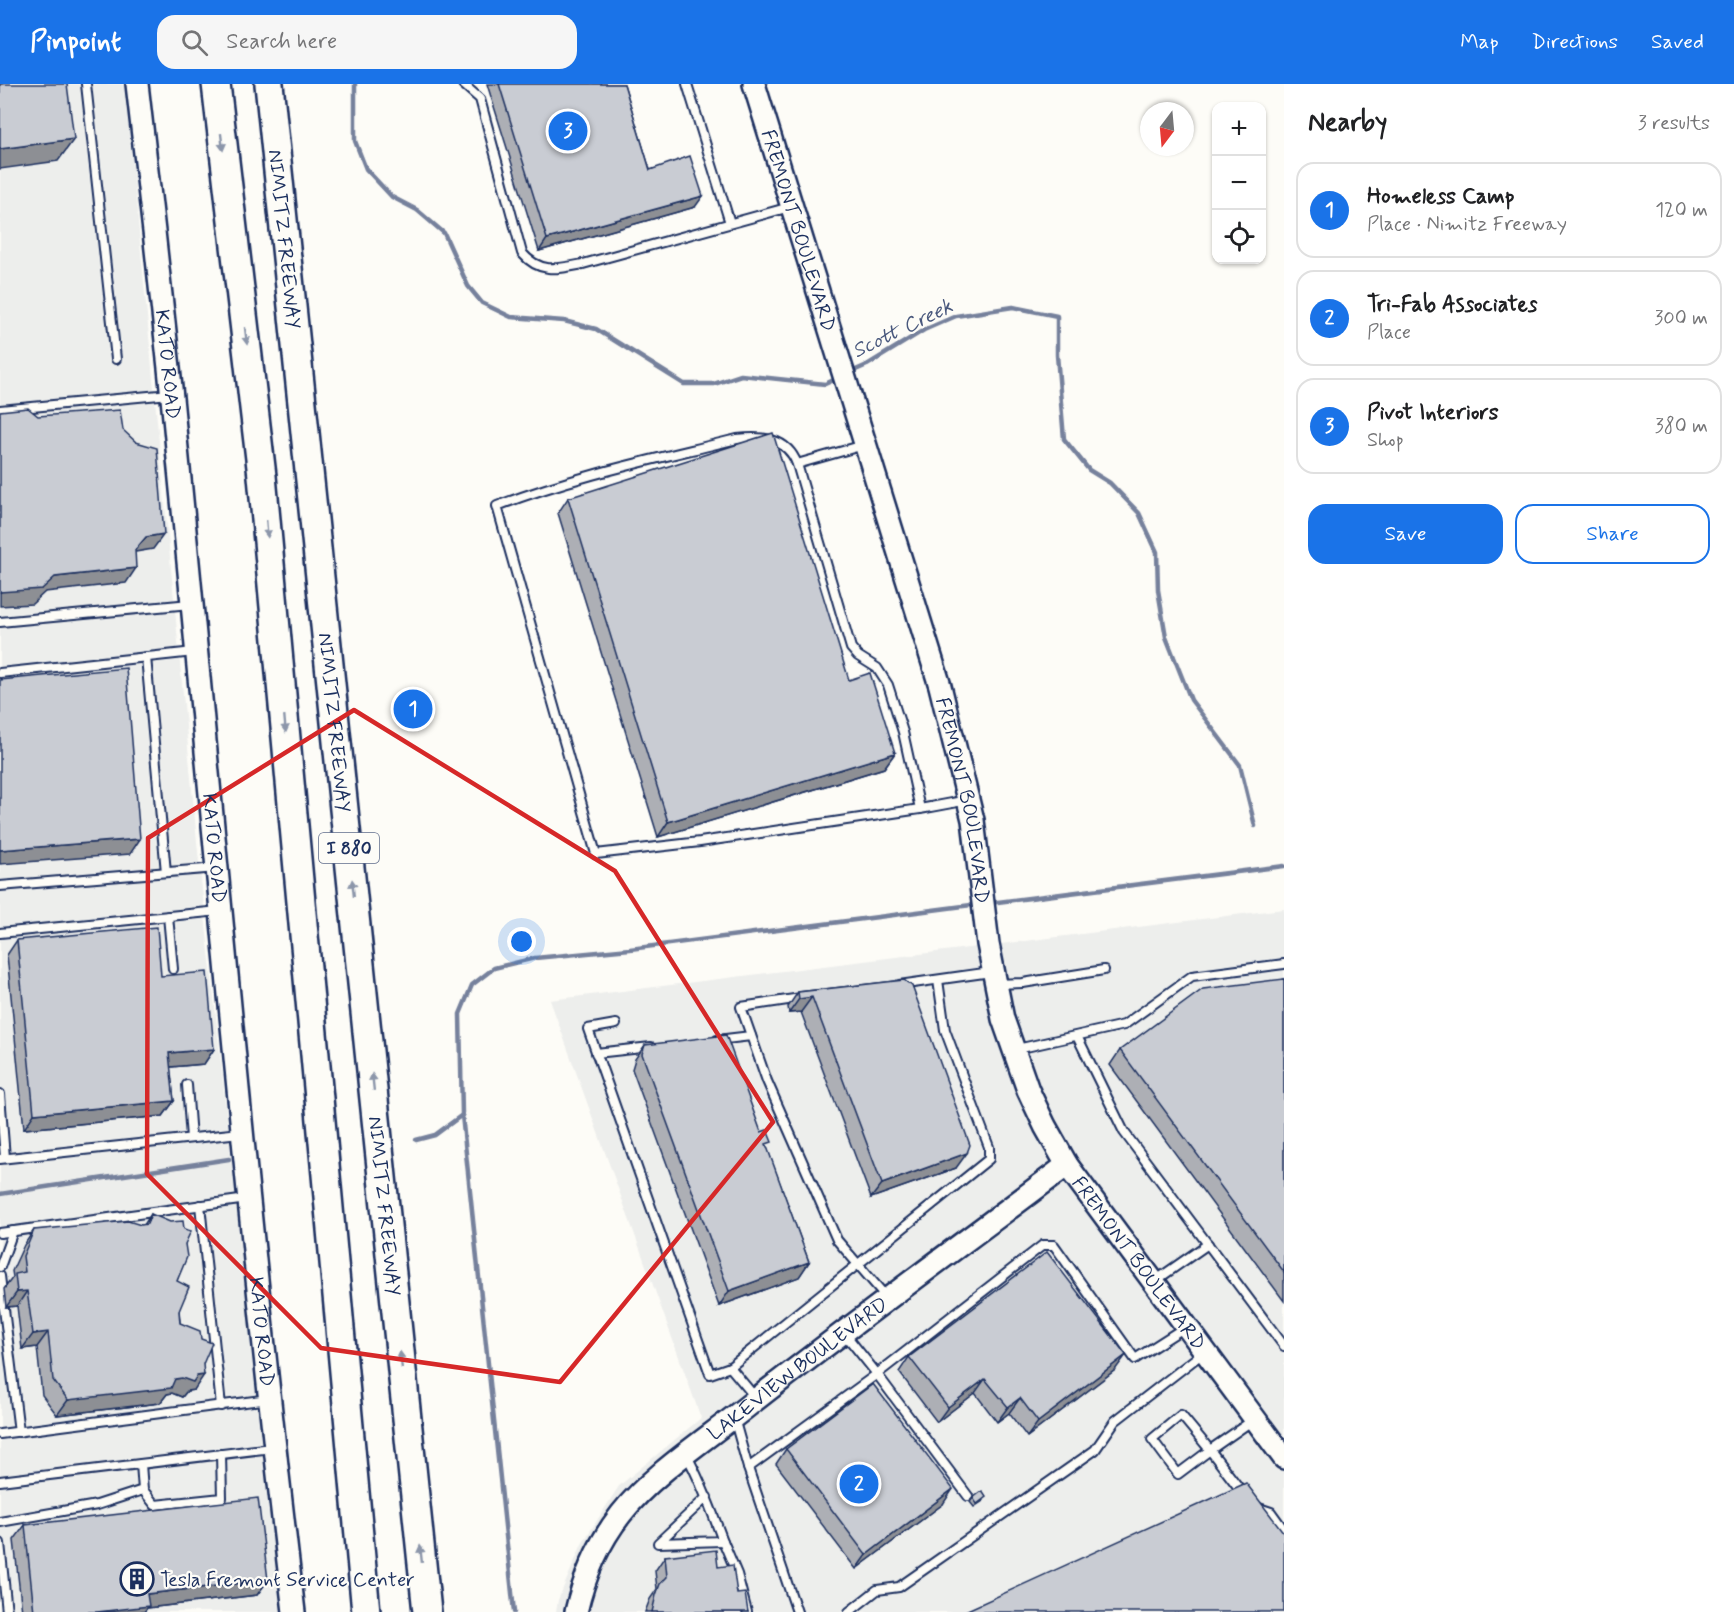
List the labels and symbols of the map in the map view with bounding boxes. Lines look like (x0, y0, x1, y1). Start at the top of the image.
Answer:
north arrow (1140, 102, 1194, 156)
pin: 3 (548, 108, 588, 154)
street label: FREMONT BOULEVARD (754, 126, 842, 335)
one-way arrow (218, 133, 227, 152)
street label: NIMITZ FREEWAY (261, 148, 306, 330)
water label: Scott Creek (848, 293, 957, 365)
street label: KATO ROAD (148, 308, 186, 420)
one-way arrow (241, 326, 250, 345)
one-way arrow (262, 520, 272, 539)
street label: NIMITZ FREEWAY (311, 632, 356, 814)
pin: 1 (394, 686, 432, 732)
street label: FREMONT BOULEVARD (928, 695, 995, 905)
one-way arrow (280, 714, 290, 733)
street label: KATO ROAD (195, 792, 232, 904)
road number: I 880 (319, 833, 379, 863)
one-way arrow (348, 879, 358, 898)
your location (507, 927, 536, 956)
one-way arrow (368, 1073, 378, 1092)
street label: NIMITZ FREEWAY (361, 1115, 406, 1297)
street label: FREMONT BOULEVARD (1065, 1171, 1212, 1356)
street label: KATO ROAD (242, 1276, 280, 1388)
street label: LAKEVIEW BOULEVARD (702, 1291, 894, 1447)
one-way arrow (397, 1350, 406, 1369)
pin: 2 (840, 1462, 878, 1506)
one-way arrow (416, 1544, 426, 1563)
building icon: Tesla Fremont Service Center (119, 1561, 155, 1597)
place label: Tesla Fremont Service Center (160, 1567, 415, 1594)

